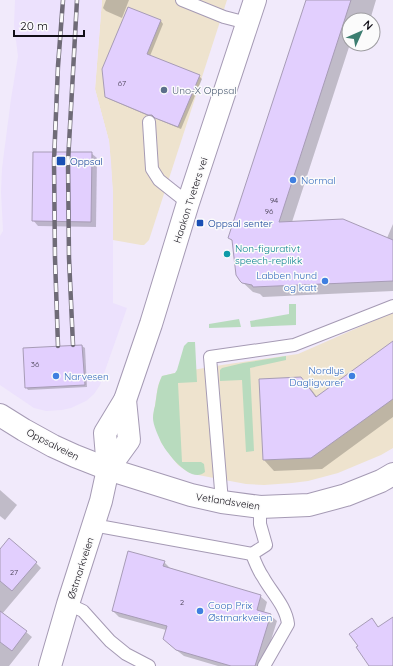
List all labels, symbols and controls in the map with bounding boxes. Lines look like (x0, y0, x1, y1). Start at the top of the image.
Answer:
scale bar (14, 12, 84, 38)
north arrow (341, 12, 381, 52)
text: N (360, 17, 376, 33)
text: 20 m (20, 18, 48, 33)
house number: 67 (118, 78, 126, 88)
place label: Uno-X Oppsal (172, 84, 237, 97)
marker: Uno-X Oppsal (159, 85, 169, 95)
marker: Oppsal (55, 155, 67, 167)
place label: Oppsal (70, 155, 103, 168)
street label: Haakon Tveters vei (171, 156, 210, 245)
place label: Normal (301, 174, 336, 187)
marker: Normal (288, 175, 298, 185)
house number: 94 (270, 195, 278, 205)
house number: 96 (265, 206, 274, 216)
place label: Oppsal senter (208, 217, 273, 230)
marker: Oppsal senter (195, 218, 205, 228)
place label: Non-figurativt speech-replikk (235, 242, 302, 267)
marker: Non-figurativt speech-replikk (222, 249, 232, 259)
place label: Labben hund og katt (256, 269, 318, 294)
marker: Labben hund og katt (320, 276, 330, 286)
house number: 36 (31, 359, 40, 369)
place label: Nordlys Dagligvarer (289, 364, 344, 389)
place label: Narvesen (64, 370, 109, 383)
marker: Narvesen (51, 371, 61, 381)
marker: Nordlys Dagligvarer (347, 371, 357, 381)
street label: Oppsalveien (24, 426, 81, 463)
street label: Vetlandsveien (195, 490, 261, 513)
street label: Østmarkveien (64, 536, 97, 601)
house number: 27 (10, 567, 18, 577)
house number: 2 (180, 597, 185, 607)
place label: Coop Prix Østmarkveien (208, 599, 272, 624)
marker: Coop Prix Østmarkveien (195, 606, 205, 616)

